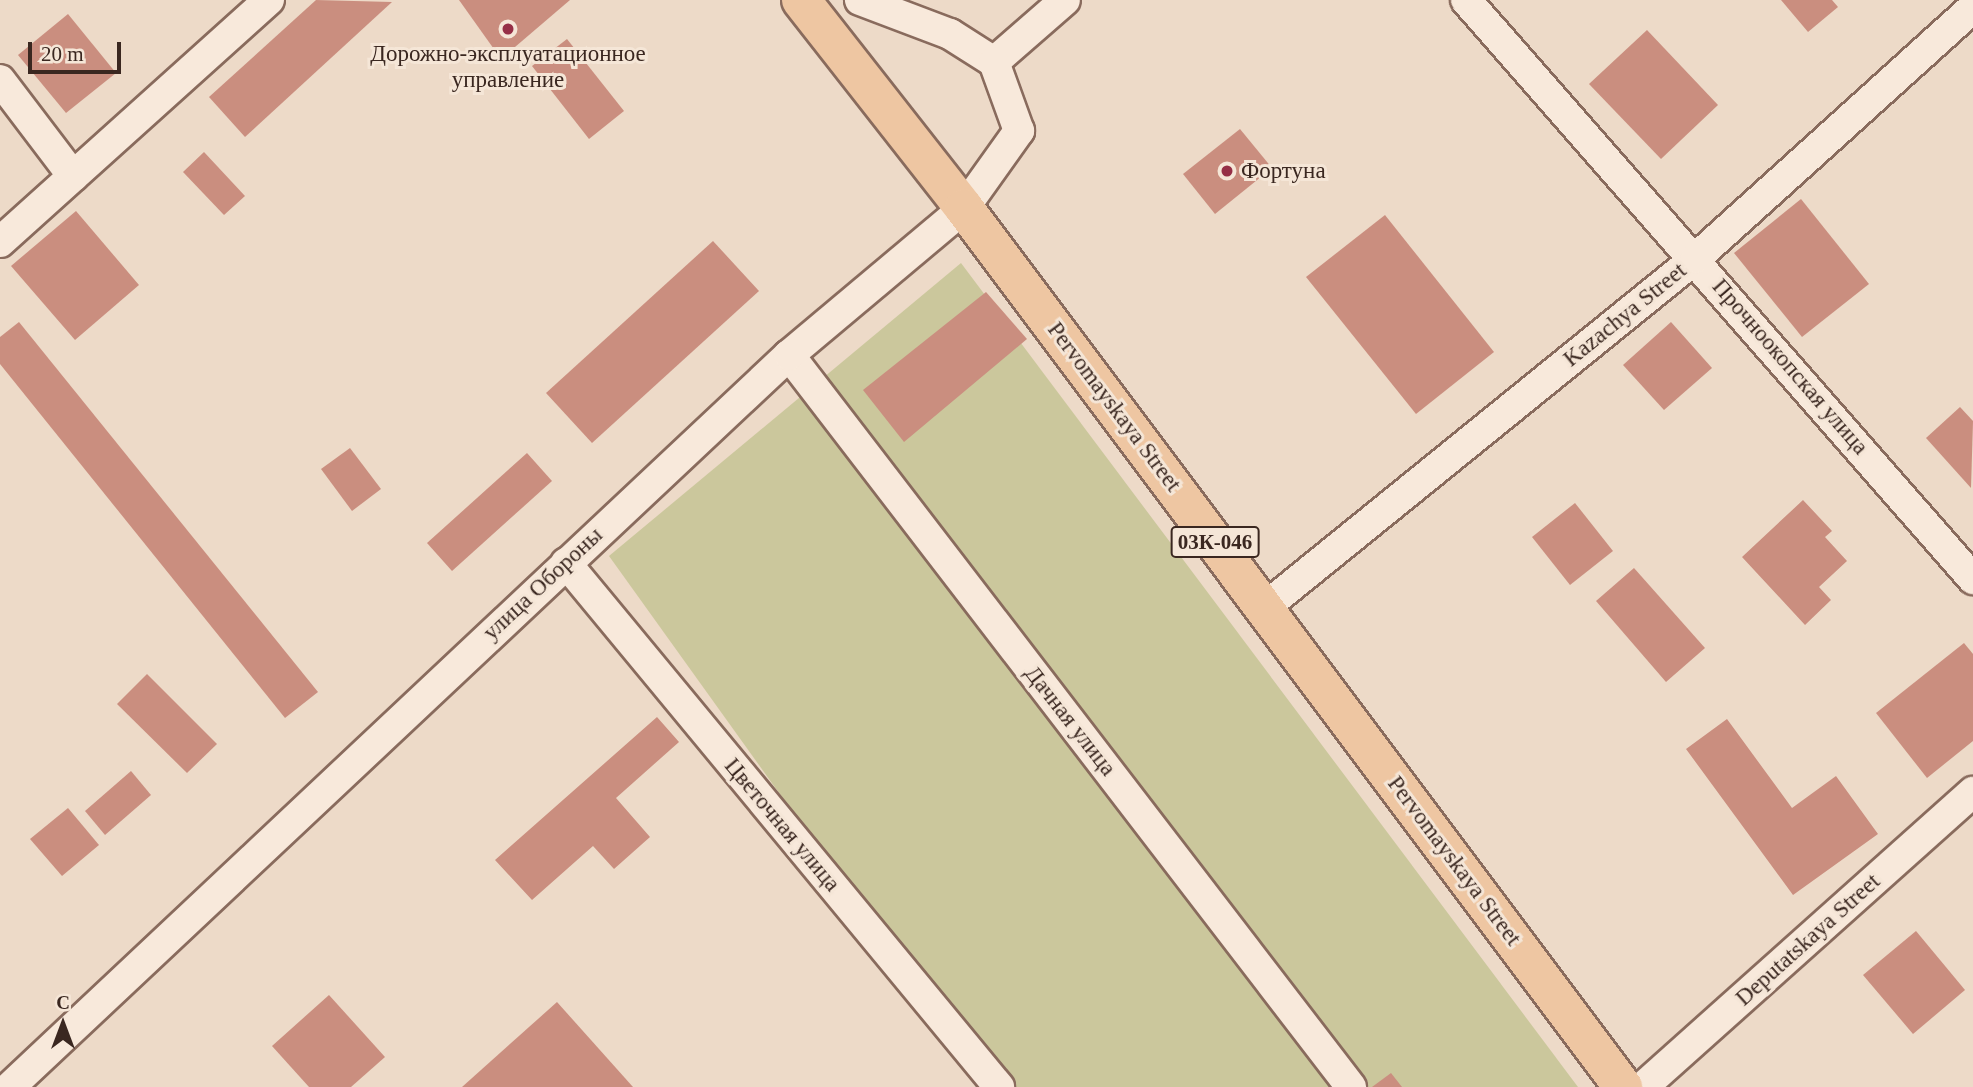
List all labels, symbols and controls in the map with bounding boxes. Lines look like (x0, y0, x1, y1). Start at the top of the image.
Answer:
marker: Дорожно-эксплуатационное управление (500, 21, 516, 37)
scale bar (32, 28, 124, 72)
place label: Дорожно-эксплуатационное управление (370, 40, 646, 94)
text: 20 m (41, 42, 84, 66)
place label: Фортуна (1241, 157, 1326, 185)
marker: Фортуна (1219, 163, 1235, 179)
street label: Kazachya Street (1558, 257, 1692, 373)
street label: Прочноокопская улица (1706, 273, 1874, 461)
street label: Pervomayskaya Street (1041, 317, 1187, 497)
street label: улица Обороны (478, 522, 608, 646)
road number: 03К-046 (1170, 524, 1260, 560)
street label: Дачная улица (1018, 660, 1122, 782)
street label: Цветочная улица (718, 753, 846, 897)
street label: Pervomayskaya Street (1381, 771, 1527, 951)
street label: Deputatskaya Street (1730, 868, 1886, 1012)
north arrow (28, 989, 98, 1059)
text: С (56, 992, 70, 1013)

